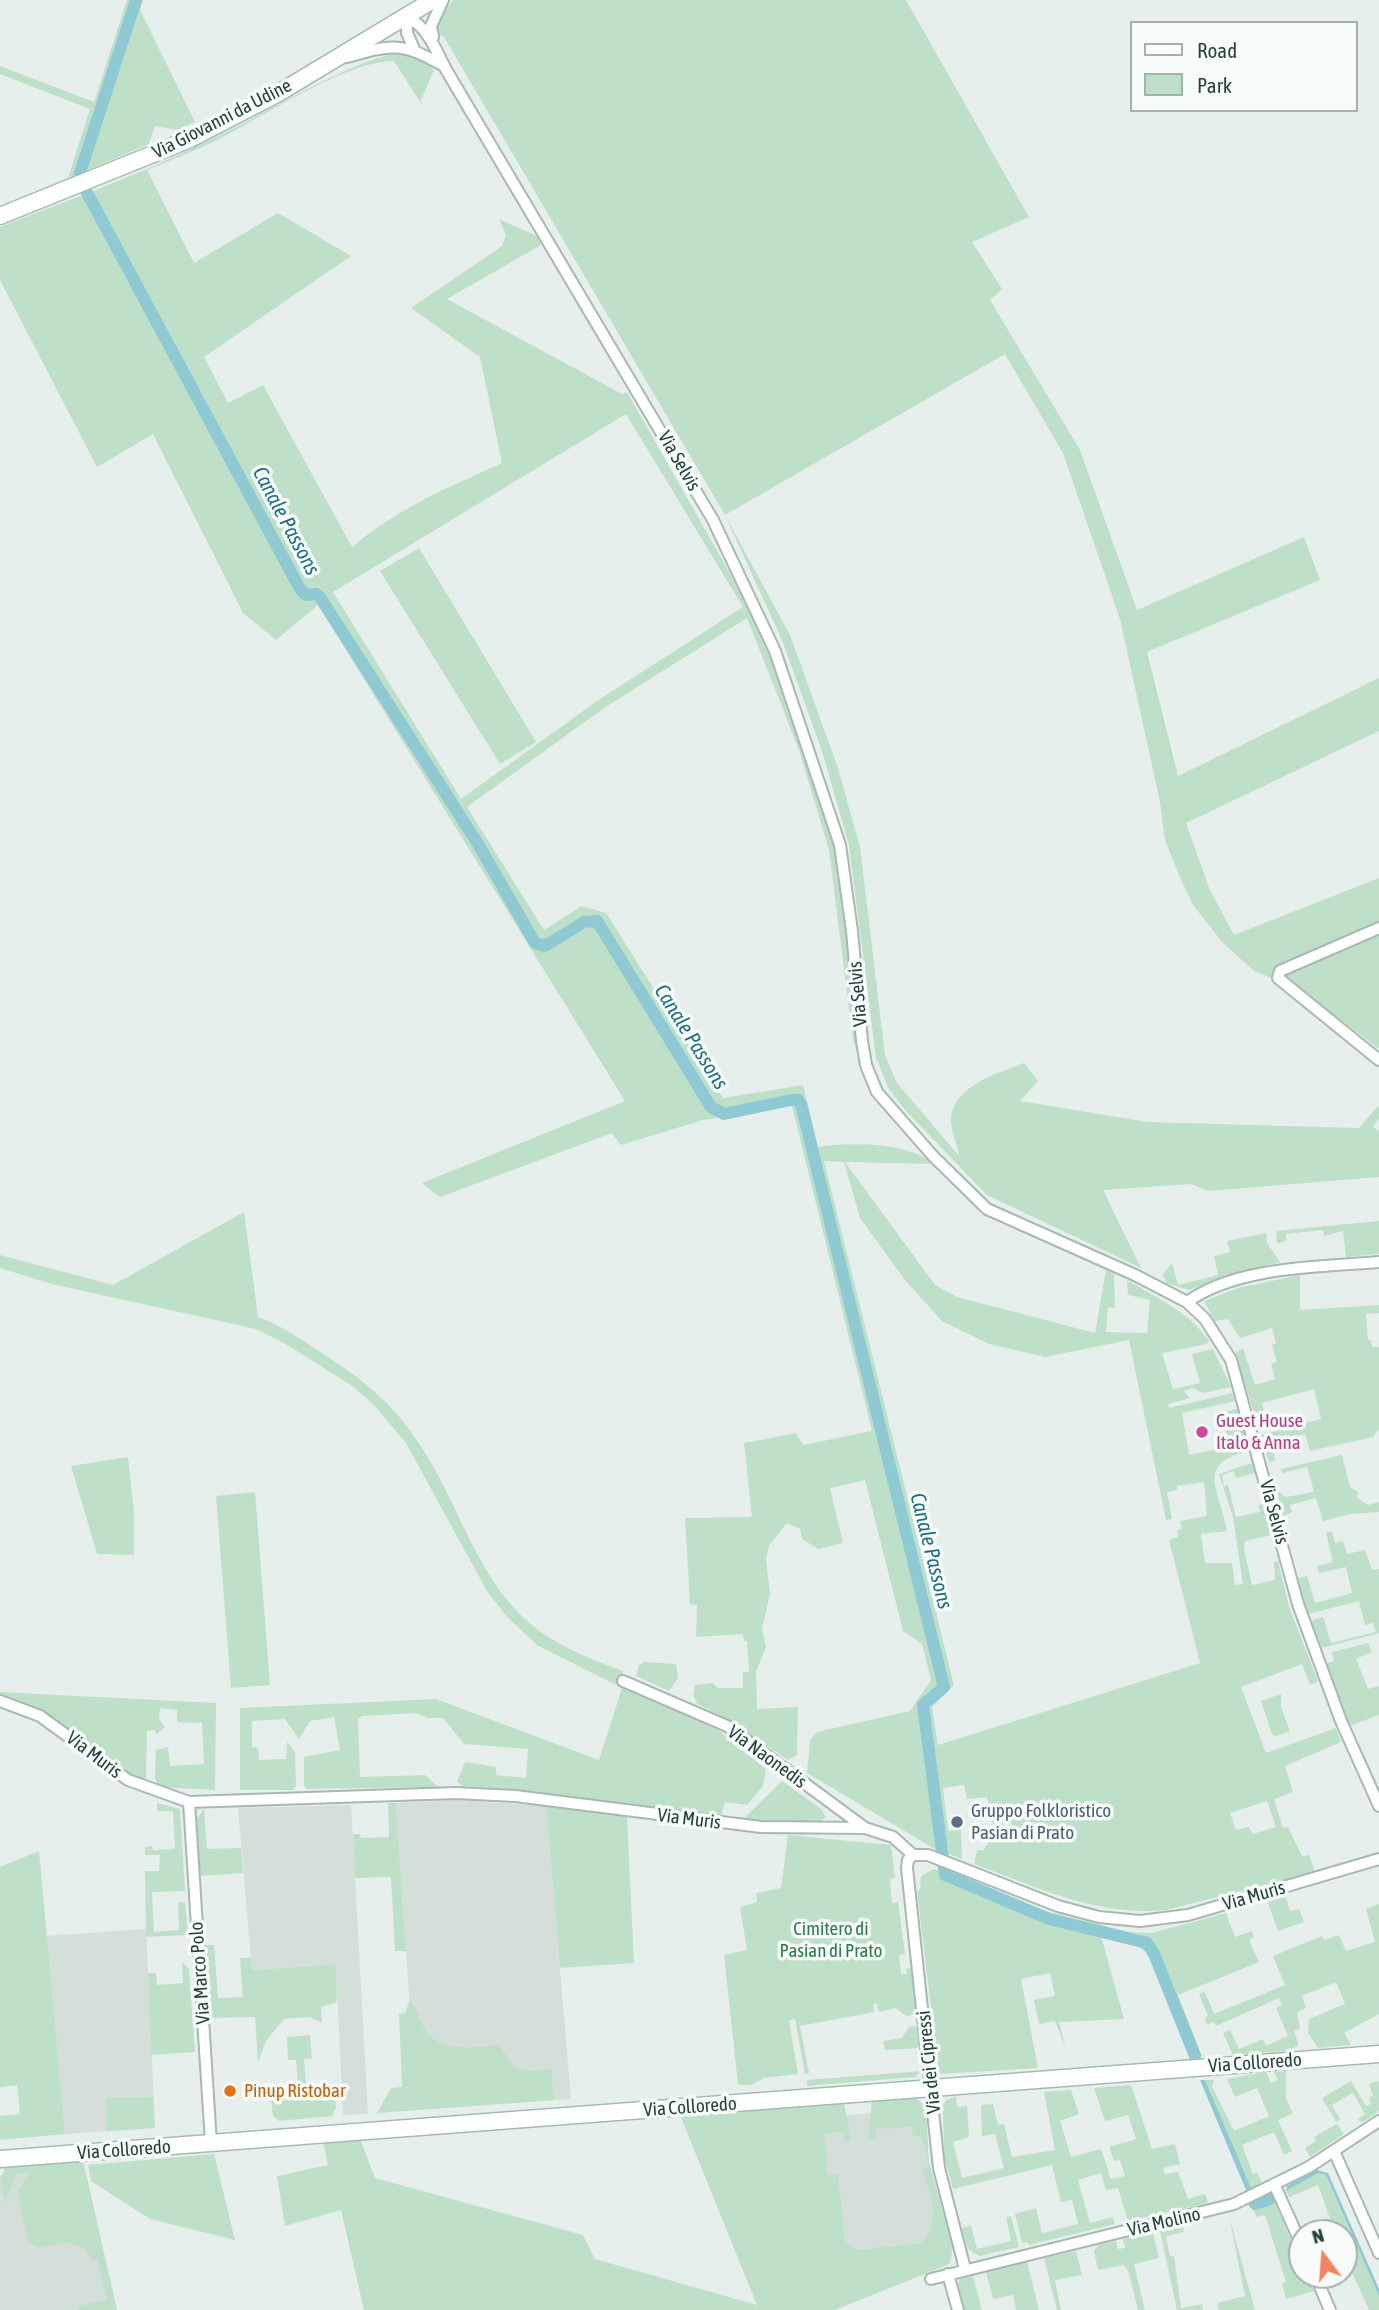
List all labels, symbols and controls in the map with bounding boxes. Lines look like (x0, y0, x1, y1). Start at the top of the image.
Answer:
legend (1130, 21, 1358, 112)
text: Road (1197, 38, 1237, 62)
text: Park (1197, 73, 1232, 97)
street label: Via Giovanni da Udine (149, 74, 295, 164)
street label: Via Selvis (653, 427, 705, 495)
water label: Canale Passons (247, 463, 325, 579)
street label: Via Selvis (844, 960, 872, 1028)
water label: Canale Passons (649, 980, 733, 1094)
place label: Guest House Italo & Anna (1216, 1410, 1303, 1454)
marker: Guest House Italo & Anna (1194, 1424, 1210, 1440)
street label: Via Selvis (1255, 1477, 1293, 1547)
water label: Canale Passons (904, 1490, 958, 1612)
street label: Via Naonedis (723, 1721, 811, 1793)
street label: Via Muris (62, 1727, 126, 1783)
place label: Gruppo Folkloristico Pasian di Prato (971, 1800, 1111, 1844)
street label: Via Muris (656, 1804, 722, 1834)
marker: Gruppo Folkloristico Pasian di Prato (949, 1814, 965, 1830)
street label: Via Muris (1220, 1876, 1288, 1916)
park label: Cimitero di Pasian di Prato (779, 1918, 883, 1962)
street label: Via Marco Polo (185, 1921, 215, 2025)
street label: Via dei Cipressi (912, 2009, 946, 2115)
street label: Via Colloredo (1208, 2048, 1302, 2078)
place label: Pinup Ristobar (244, 2080, 346, 2102)
marker: Pinup Ristobar (222, 2083, 238, 2099)
street label: Via Colloredo (643, 2092, 737, 2122)
street label: Via Colloredo (77, 2135, 171, 2165)
street label: Via Molino (1125, 2203, 1203, 2241)
north arrow (1288, 2219, 1358, 2289)
text: N (1309, 2224, 1326, 2248)

